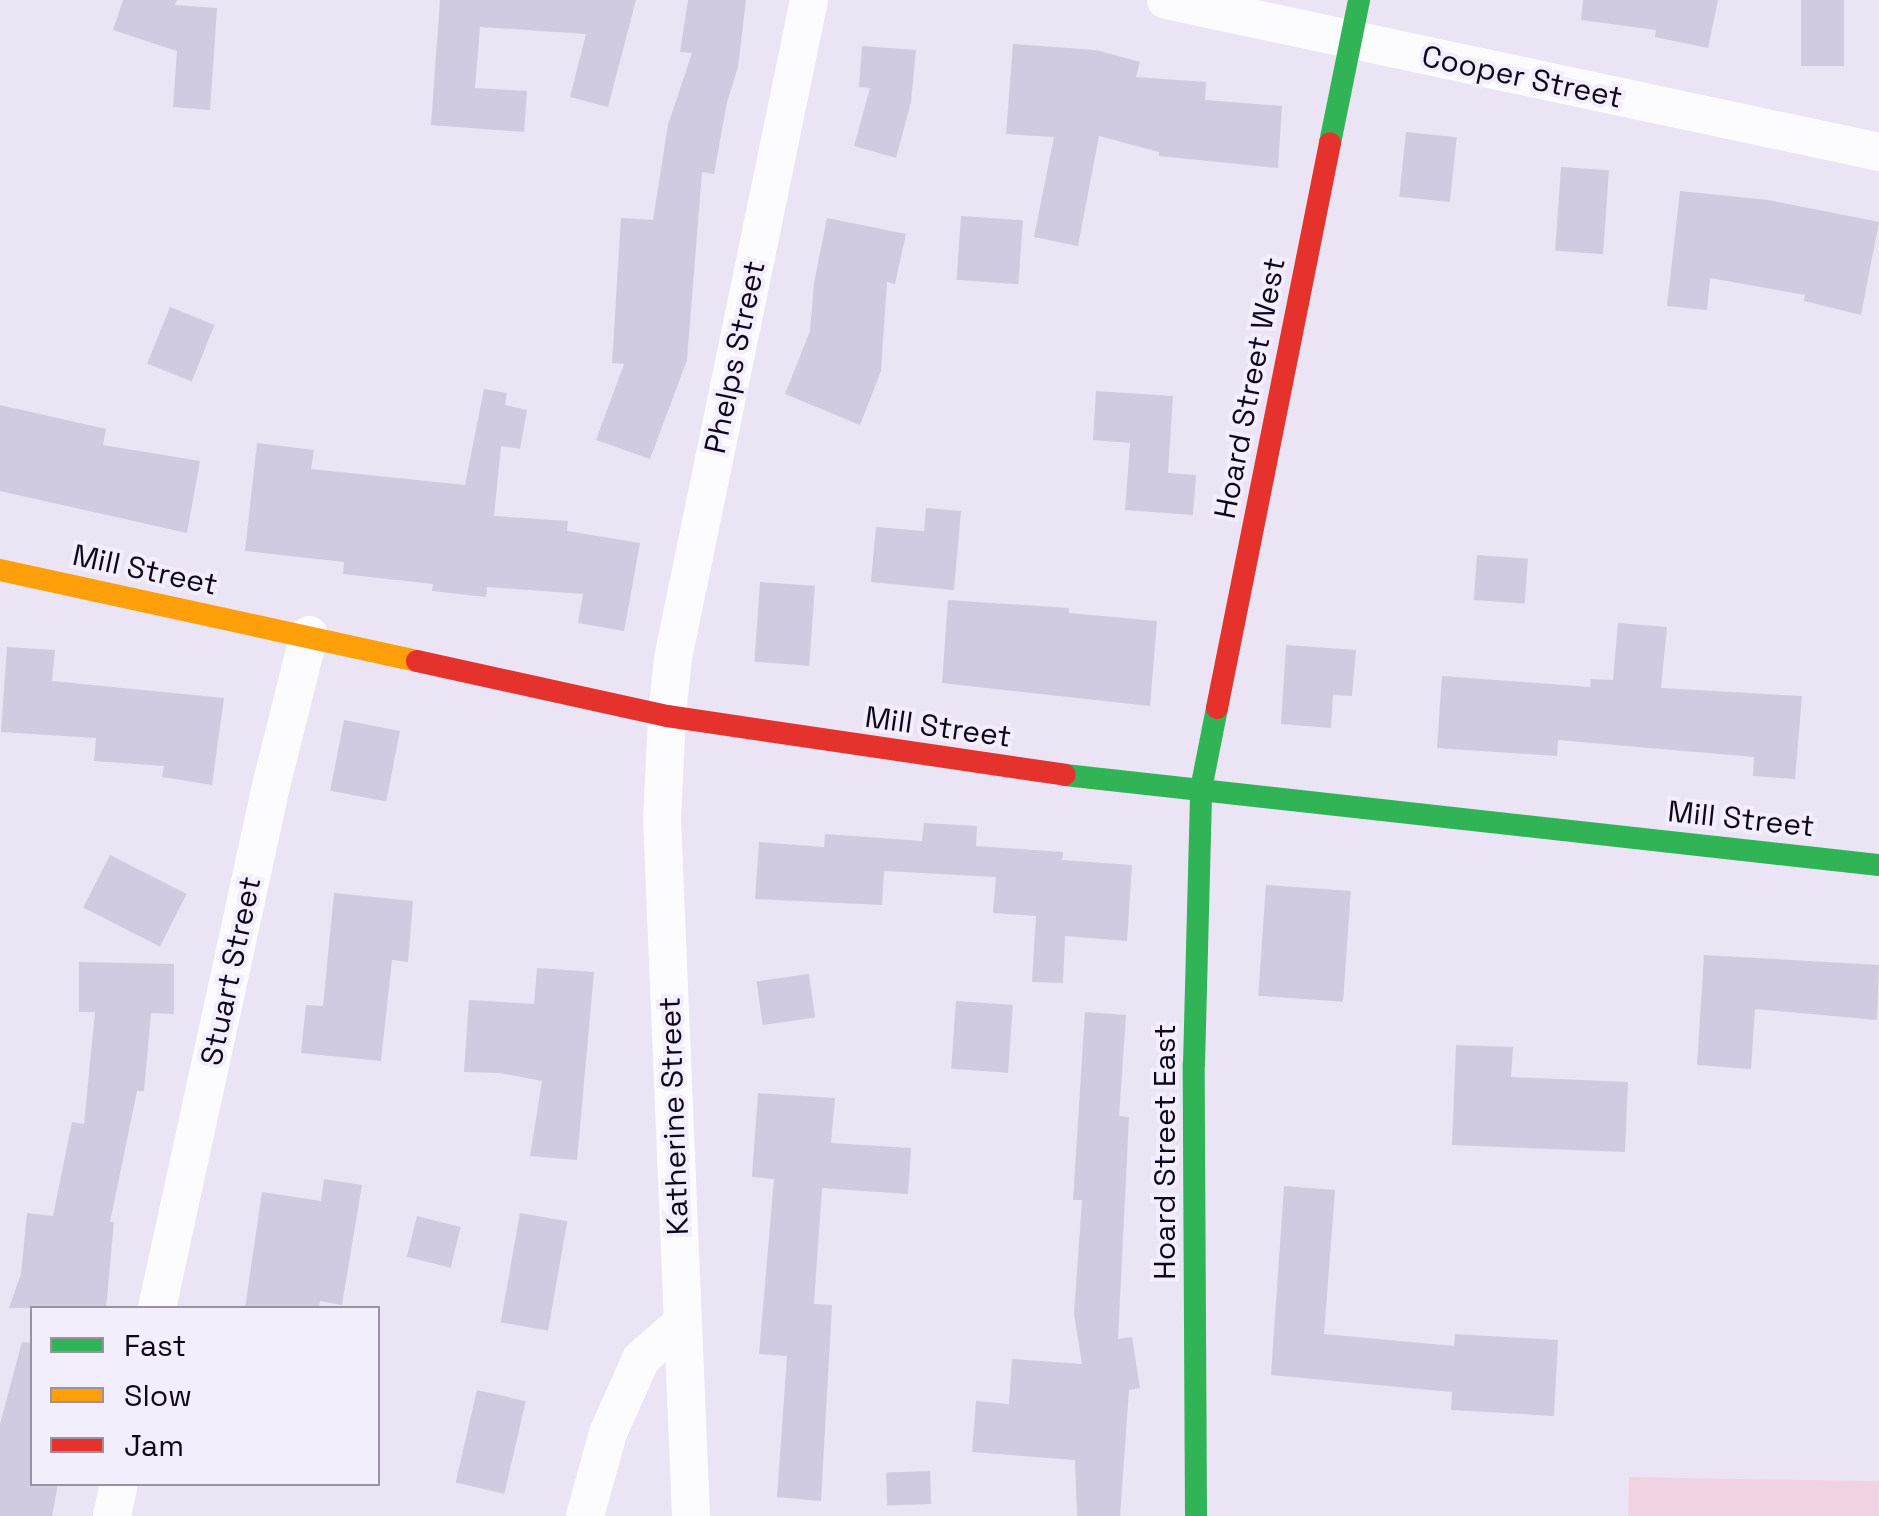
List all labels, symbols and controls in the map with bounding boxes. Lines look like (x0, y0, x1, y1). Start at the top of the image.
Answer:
street label: Cooper Street (1418, 38, 1626, 116)
street label: Hoard Street West (1207, 254, 1293, 522)
street label: Phelps Street (697, 257, 773, 457)
street label: Mill Street (69, 537, 221, 603)
street label: Mill Street (863, 699, 1013, 755)
street label: Mill Street (1666, 793, 1816, 845)
street label: Stuart Street (193, 873, 269, 1069)
street label: Katherine Street (652, 996, 696, 1236)
street label: Hoard Street East (1147, 1024, 1183, 1280)
legend (30, 1306, 380, 1486)
text: Fast (124, 1326, 186, 1365)
text: Slow (124, 1376, 192, 1415)
text: Jam (124, 1426, 184, 1465)

